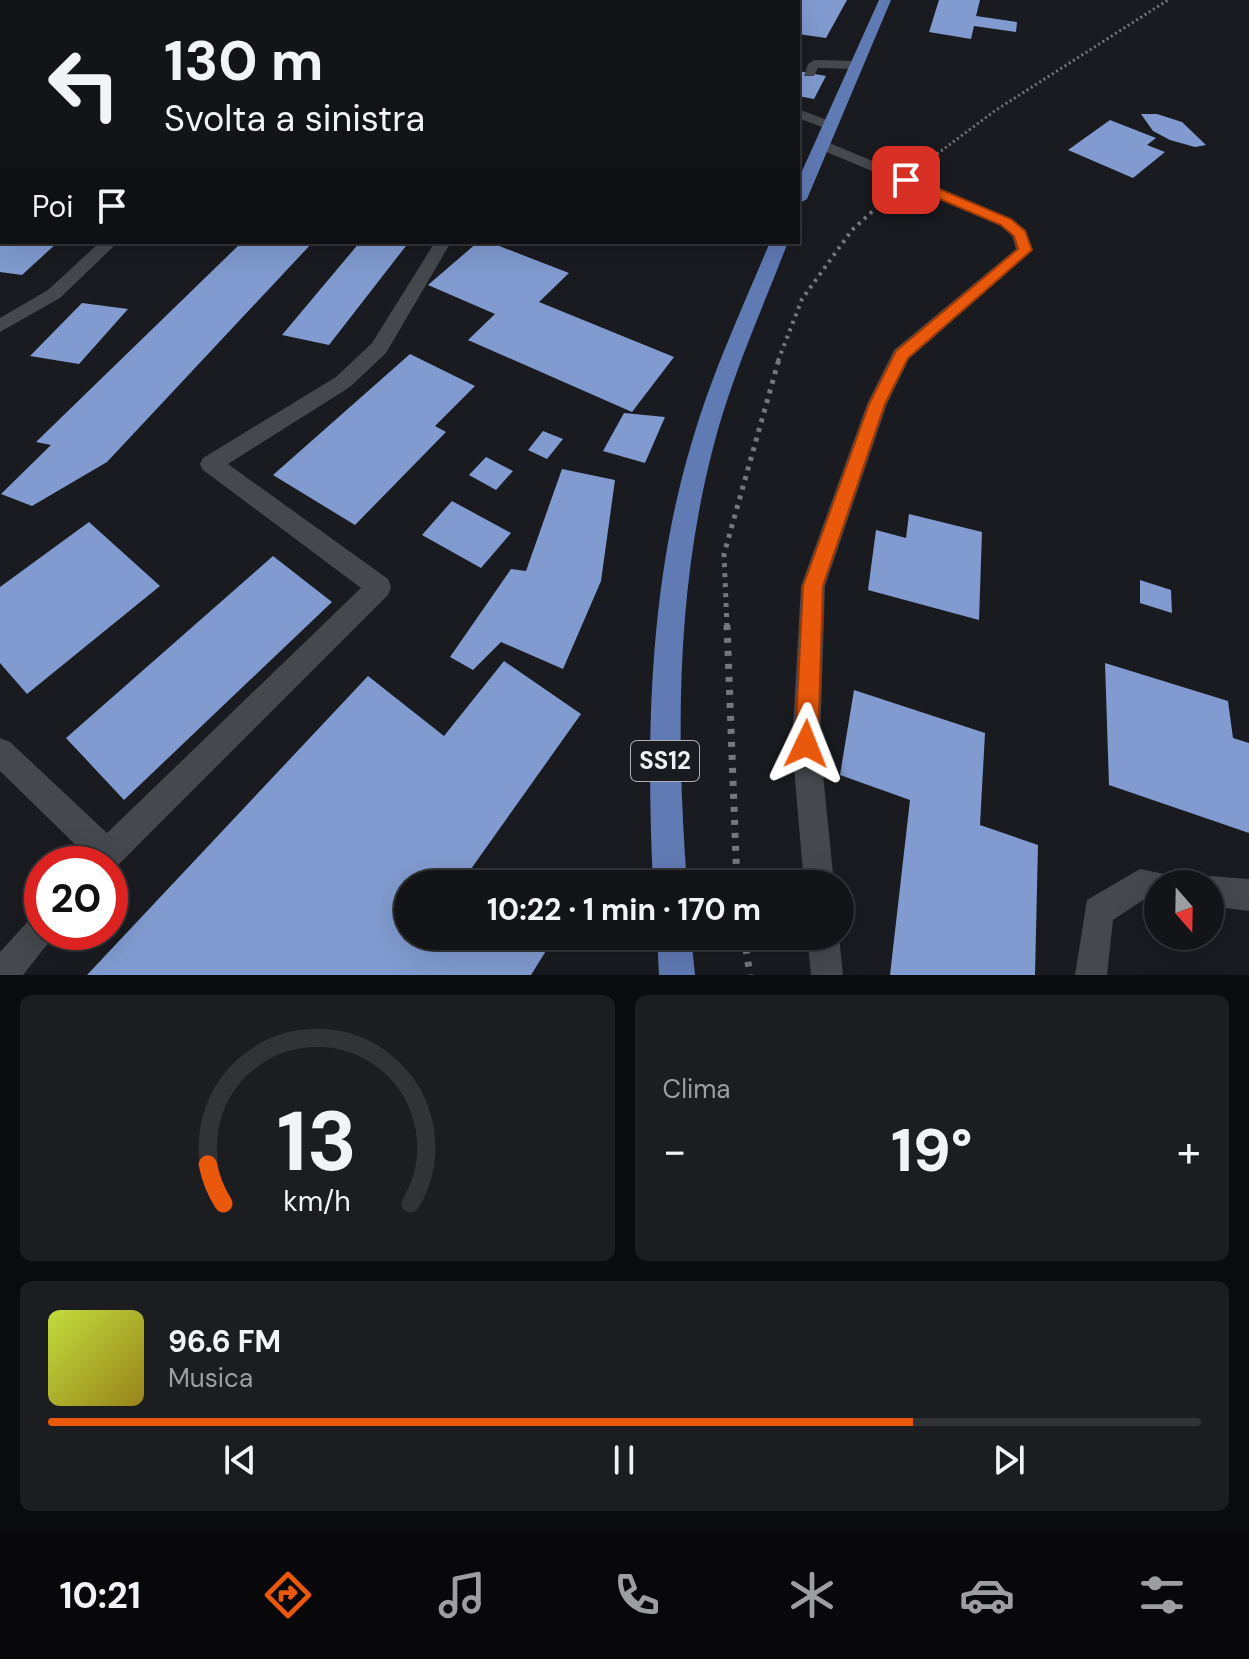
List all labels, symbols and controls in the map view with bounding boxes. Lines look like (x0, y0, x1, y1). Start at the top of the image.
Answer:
text: 130 m (164, 24, 323, 97)
icon: left (32, 32, 136, 136)
text: Svolta a sinistra (164, 95, 425, 142)
pin (872, 146, 940, 214)
icon: arrive (884, 158, 928, 202)
icon: arrive (90, 184, 134, 228)
text: Poi (32, 187, 74, 226)
position arrow (764, 702, 848, 786)
road number: SS12 (631, 741, 699, 781)
speed limit sign: 20 (24, 846, 128, 950)
north arrow (1144, 870, 1224, 950)
map controls (1144, 870, 1224, 950)
text: 10:22 · 1 min · 170 m (487, 890, 761, 929)
text: Clima (663, 1072, 731, 1106)
text: 13 (277, 1087, 357, 1196)
text: 19° (891, 1111, 973, 1190)
text: − (663, 1122, 687, 1180)
text: + (1177, 1122, 1201, 1180)
text: km/h (283, 1183, 351, 1220)
text: 96.6 FM (168, 1322, 281, 1361)
text: Musica (168, 1361, 253, 1395)
icon: previous (218, 1438, 262, 1482)
icon: pause (602, 1438, 646, 1482)
icon: next (987, 1438, 1031, 1482)
icon: directions (260, 1567, 316, 1623)
icon: music (434, 1567, 490, 1623)
icon: phone (609, 1567, 665, 1623)
icon: climate (784, 1567, 840, 1623)
icon: car (959, 1567, 1015, 1623)
icon: filters (1134, 1567, 1190, 1623)
text: 10:21 (59, 1572, 141, 1619)

